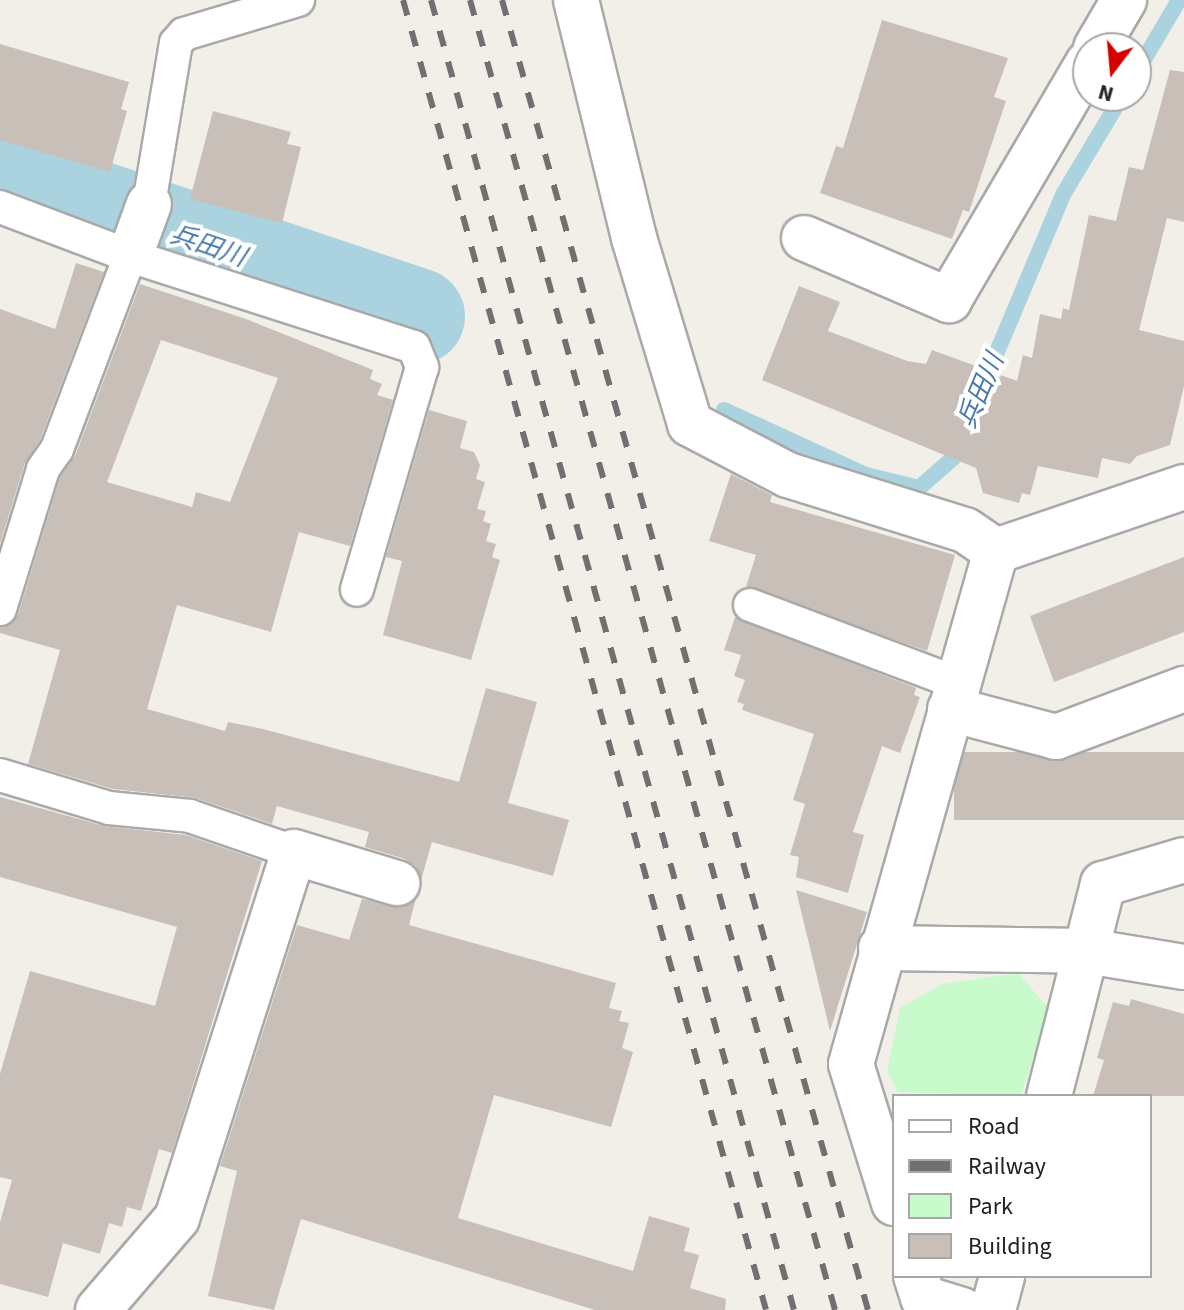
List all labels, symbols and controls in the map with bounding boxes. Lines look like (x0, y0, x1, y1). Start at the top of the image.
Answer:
north arrow (1072, 32, 1152, 112)
text: N (1094, 76, 1117, 111)
water label: 兵田川 (166, 219, 250, 273)
water label: 兵田川 (951, 349, 1011, 433)
legend (892, 1094, 1152, 1278)
text: Road (968, 1109, 1020, 1144)
text: Railway (968, 1149, 1046, 1184)
text: Park (968, 1189, 1013, 1224)
text: Building (968, 1229, 1052, 1264)

